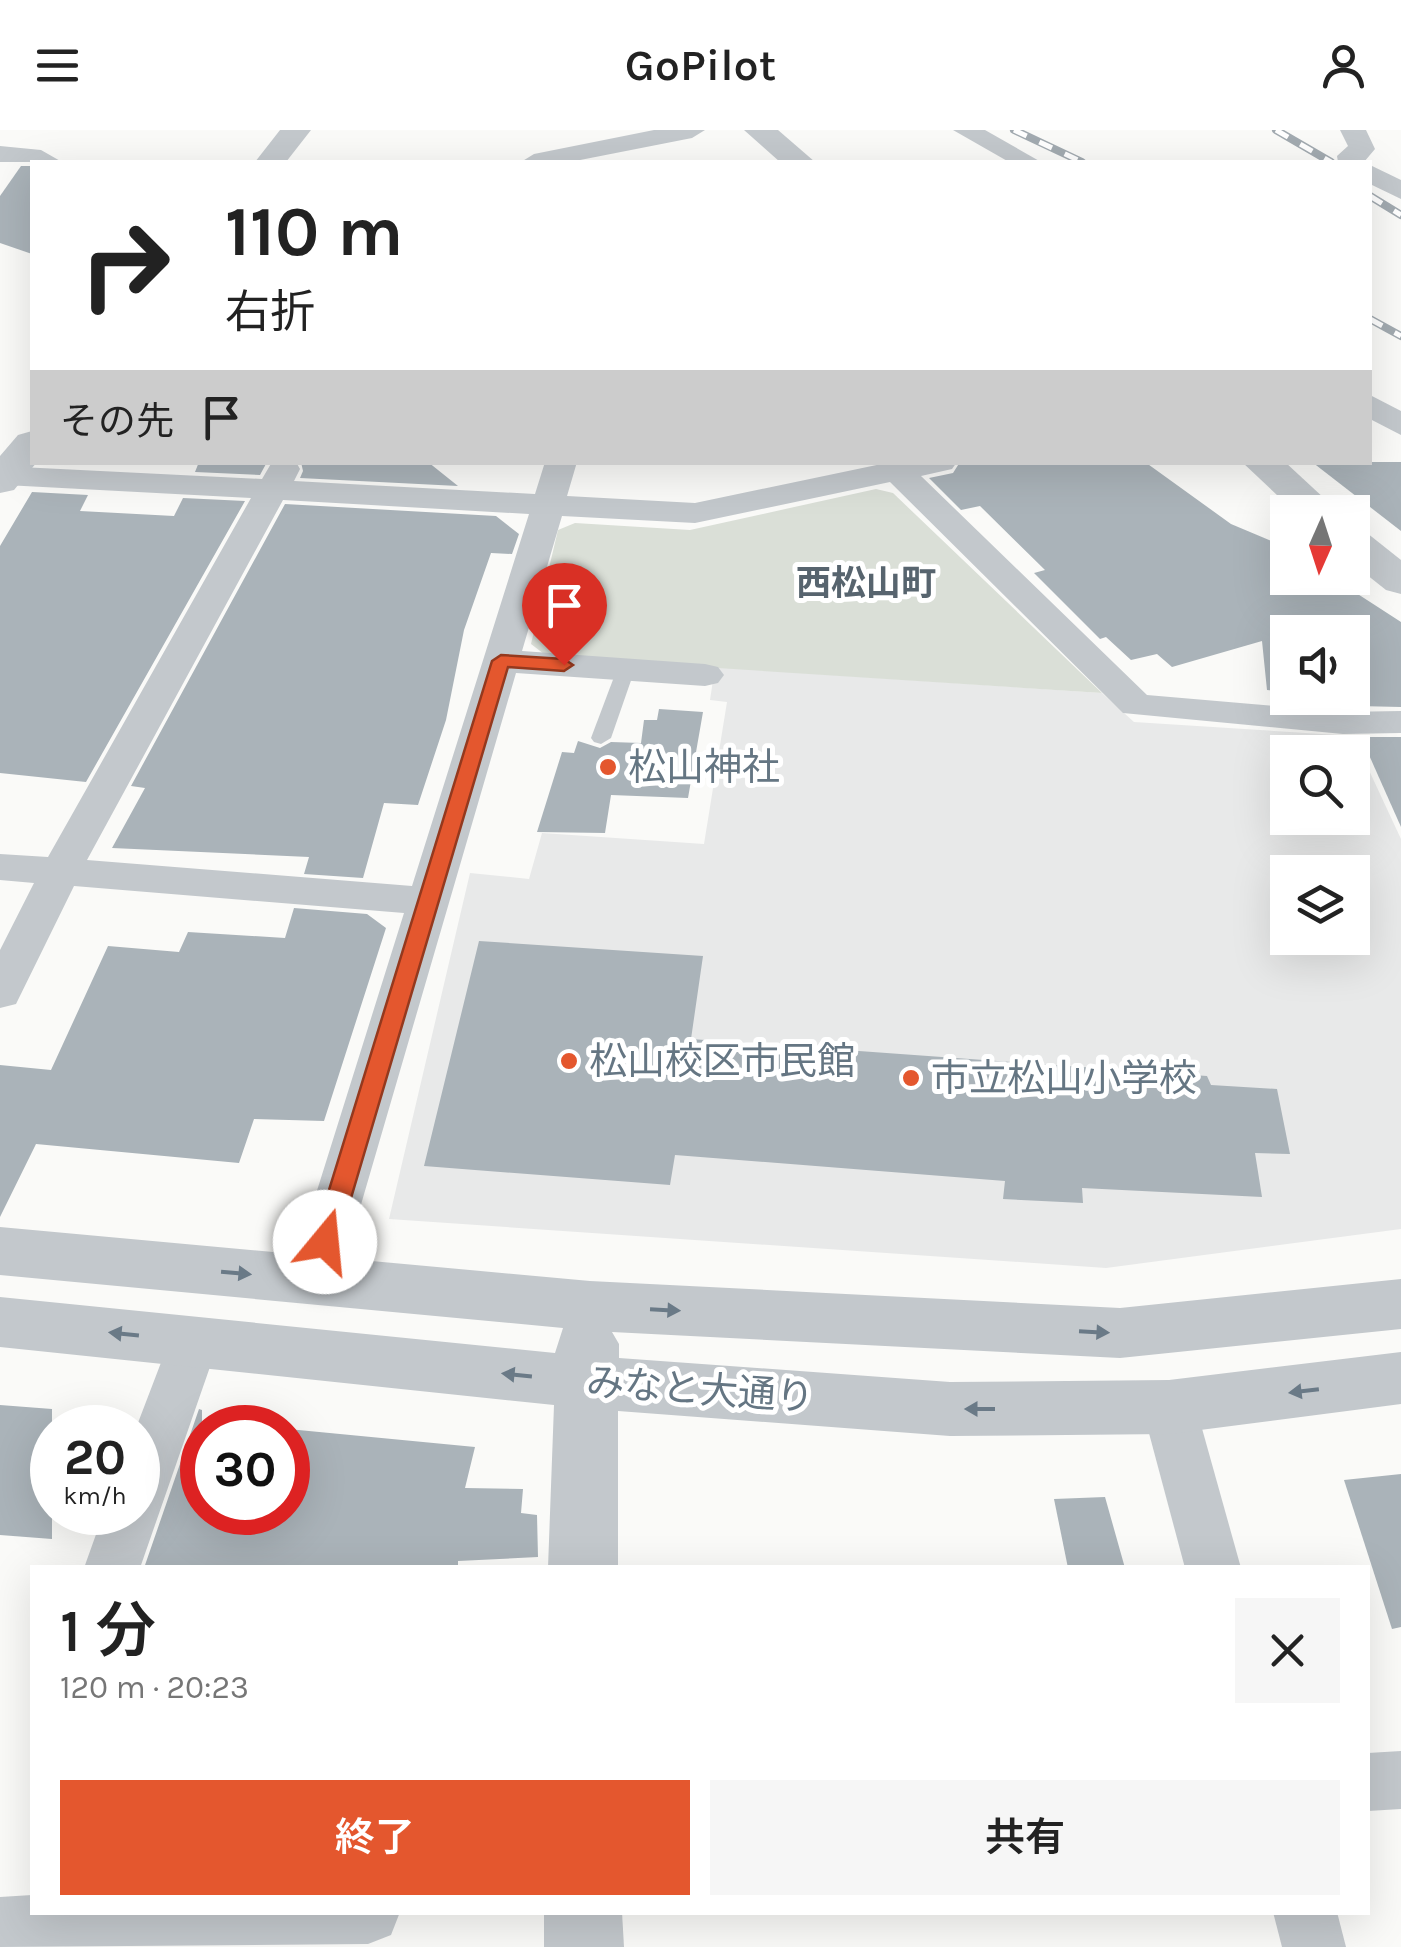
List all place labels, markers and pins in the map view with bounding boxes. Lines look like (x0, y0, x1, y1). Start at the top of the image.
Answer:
pin (522, 563, 607, 666)
place label: 松山神社 (628, 745, 780, 790)
marker: 松山神社 (597, 756, 619, 778)
place label: 松山校区市民館 (589, 1039, 855, 1084)
marker: 松山校区市民館 (558, 1050, 580, 1072)
place label: 市立松山小学校 (931, 1056, 1197, 1101)
marker: 市立松山小学校 (900, 1067, 922, 1089)

